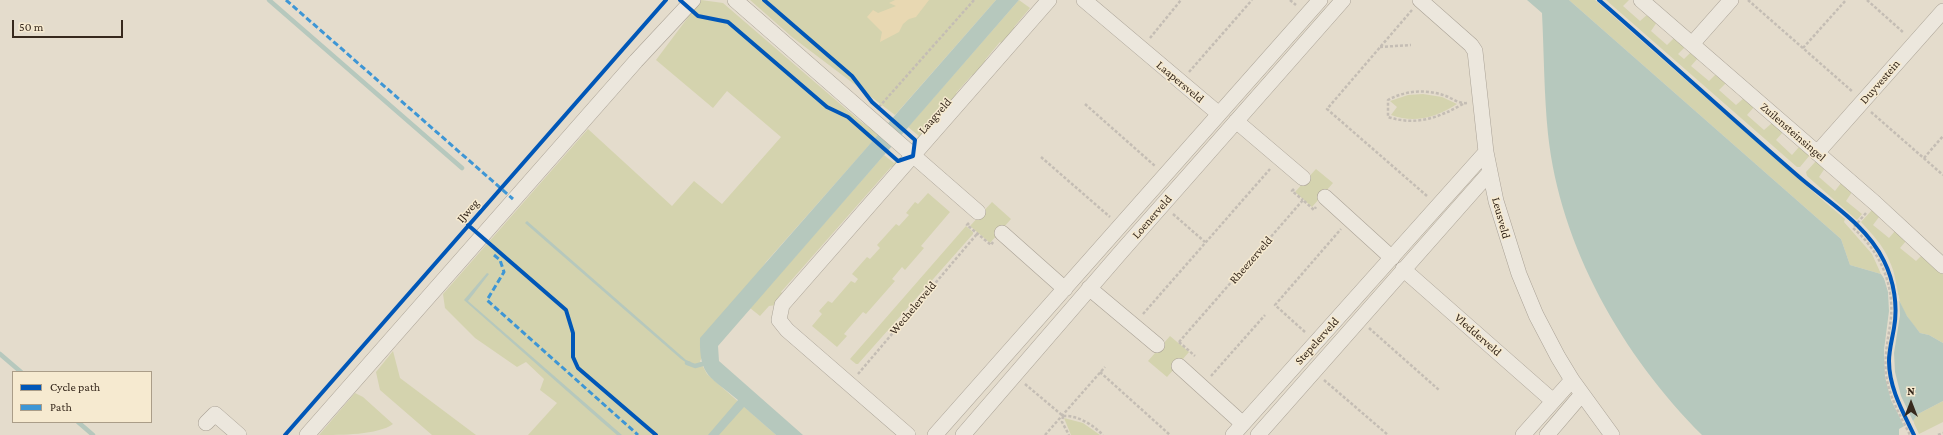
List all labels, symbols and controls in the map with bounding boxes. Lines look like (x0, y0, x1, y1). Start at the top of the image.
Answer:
scale bar (14, 12, 125, 38)
text: 50 m (19, 20, 43, 34)
street label: Duyvestein (1857, 57, 1903, 107)
street label: Laapersveld (1153, 58, 1207, 106)
street label: Laagveld (915, 95, 955, 137)
street label: Zuilensteinsingel (1757, 100, 1829, 164)
street label: Loenerveld (1129, 192, 1175, 242)
street label: IJweg (454, 196, 482, 226)
street label: Leusveld (1489, 196, 1513, 240)
street label: Rheezerveld (1226, 233, 1276, 287)
street label: Wechelerveld (886, 278, 940, 338)
street label: Vledderveld (1452, 311, 1504, 359)
street label: Stepelerveld (1292, 314, 1342, 368)
legend (12, 371, 152, 423)
text: Cycle path (50, 380, 100, 394)
north arrow (1891, 383, 1931, 423)
text: N (1907, 385, 1915, 397)
text: Path (50, 400, 72, 414)

